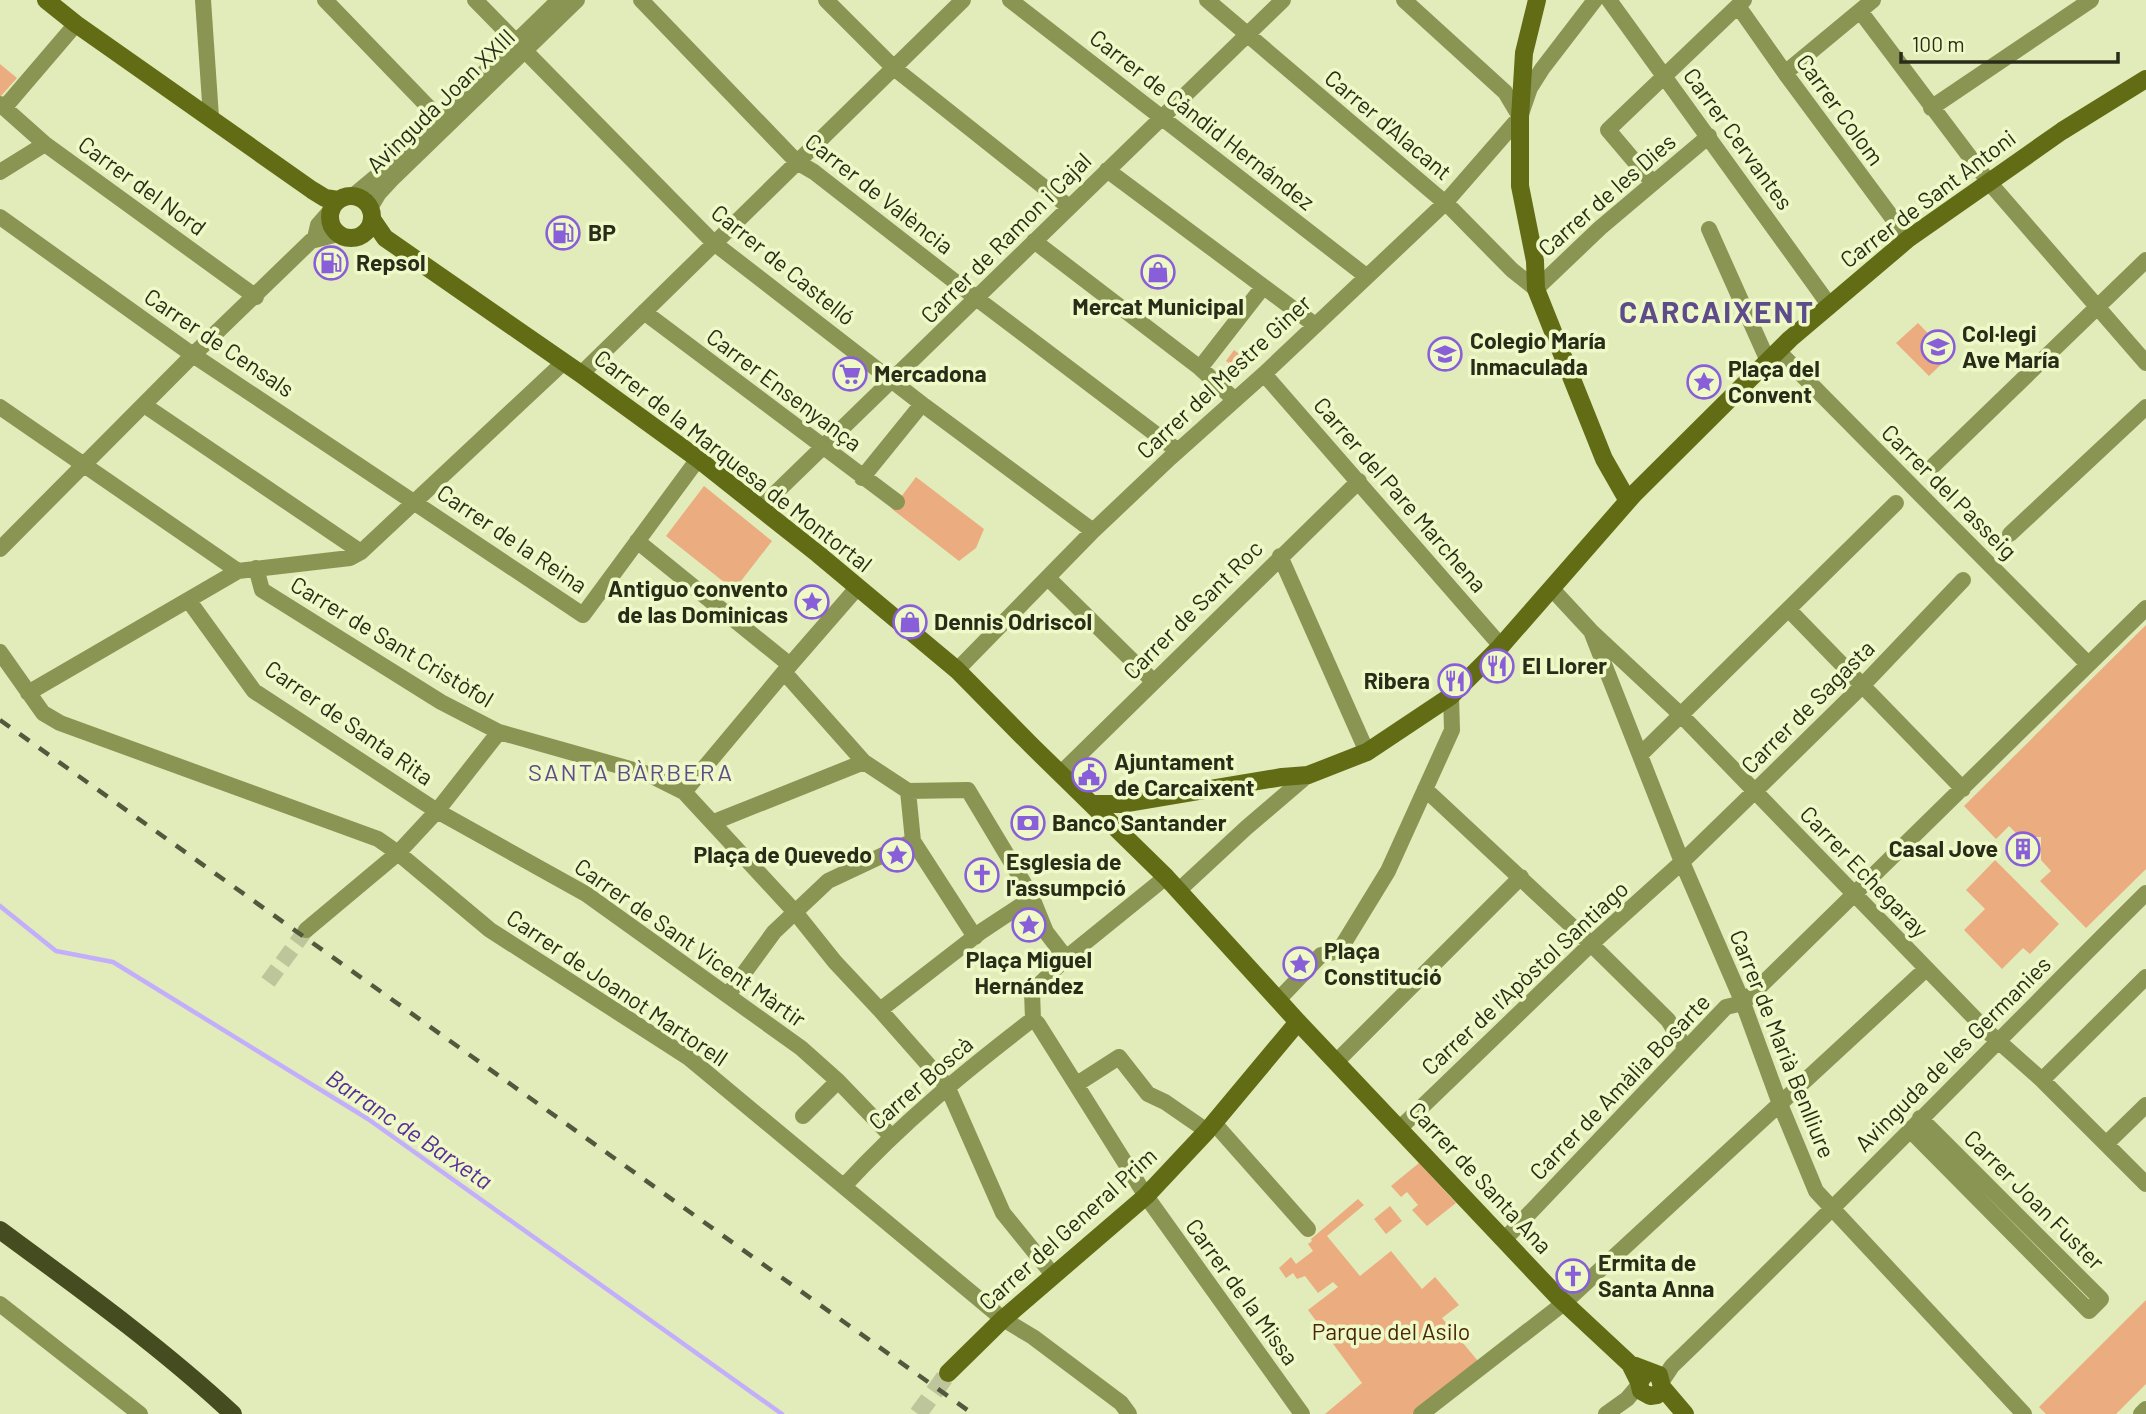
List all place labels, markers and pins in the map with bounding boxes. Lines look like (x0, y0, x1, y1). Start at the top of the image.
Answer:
fuel station icon: BP (544, 214, 582, 252)
place label: BP (588, 218, 616, 246)
fuel station icon: Repsol (312, 244, 350, 282)
place label: Repsol (356, 248, 426, 276)
shop icon: Mercat Municipal (1139, 253, 1177, 291)
place label: Mercat Municipal (1072, 292, 1244, 320)
place label: Col·legi Ave María (1962, 319, 2060, 373)
place label: Colegio María Inmaculada (1470, 326, 1606, 380)
school or university icon: Col·legi Ave María (1919, 328, 1957, 366)
school or university icon: Colegio María Inmaculada (1426, 335, 1464, 373)
place label: Plaça del Convent (1728, 354, 1820, 408)
supermarket icon: Mercadona (831, 355, 869, 393)
place label: Mercadona (874, 359, 987, 387)
place icon: Plaça del Convent (1685, 363, 1723, 401)
place label: Antiguo convento de las Dominicas (608, 574, 788, 628)
place icon: Antiguo convento de las Dominicas (793, 583, 831, 621)
shop icon: Dennis Odriscol (891, 603, 929, 641)
place label: Dennis Odriscol (934, 607, 1092, 635)
restaurant icon: El Llorer (1478, 647, 1516, 685)
place label: El Llorer (1522, 651, 1607, 679)
restaurant icon: Ribera (1436, 662, 1474, 700)
place label: Ribera (1364, 666, 1430, 694)
place label: Ajuntament de Carcaixent (1114, 747, 1255, 801)
public building icon: Ajuntament de Carcaixent (1070, 756, 1108, 794)
bank icon: Banco Santander (1009, 804, 1047, 842)
place label: Banco Santander (1052, 808, 1227, 836)
building icon: Casal Jove (2004, 830, 2042, 868)
place label: Casal Jove (1889, 834, 1998, 862)
place icon: Plaça de Quevedo (878, 836, 916, 874)
place label: Plaça de Quevedo (694, 840, 872, 868)
place label: Esglesia de l'assumpció (1006, 847, 1126, 901)
church icon: Esglesia de l'assumpció (963, 856, 1001, 894)
place icon: Plaça Miguel Hernández (1010, 906, 1048, 944)
place label: Plaça Constitució (1324, 936, 1442, 990)
place label: Plaça Miguel Hernández (966, 945, 1092, 999)
place icon: Plaça Constitució (1281, 945, 1319, 983)
place label: Ermita de Santa Anna (1598, 1248, 1715, 1302)
church icon: Ermita de Santa Anna (1554, 1257, 1592, 1295)

